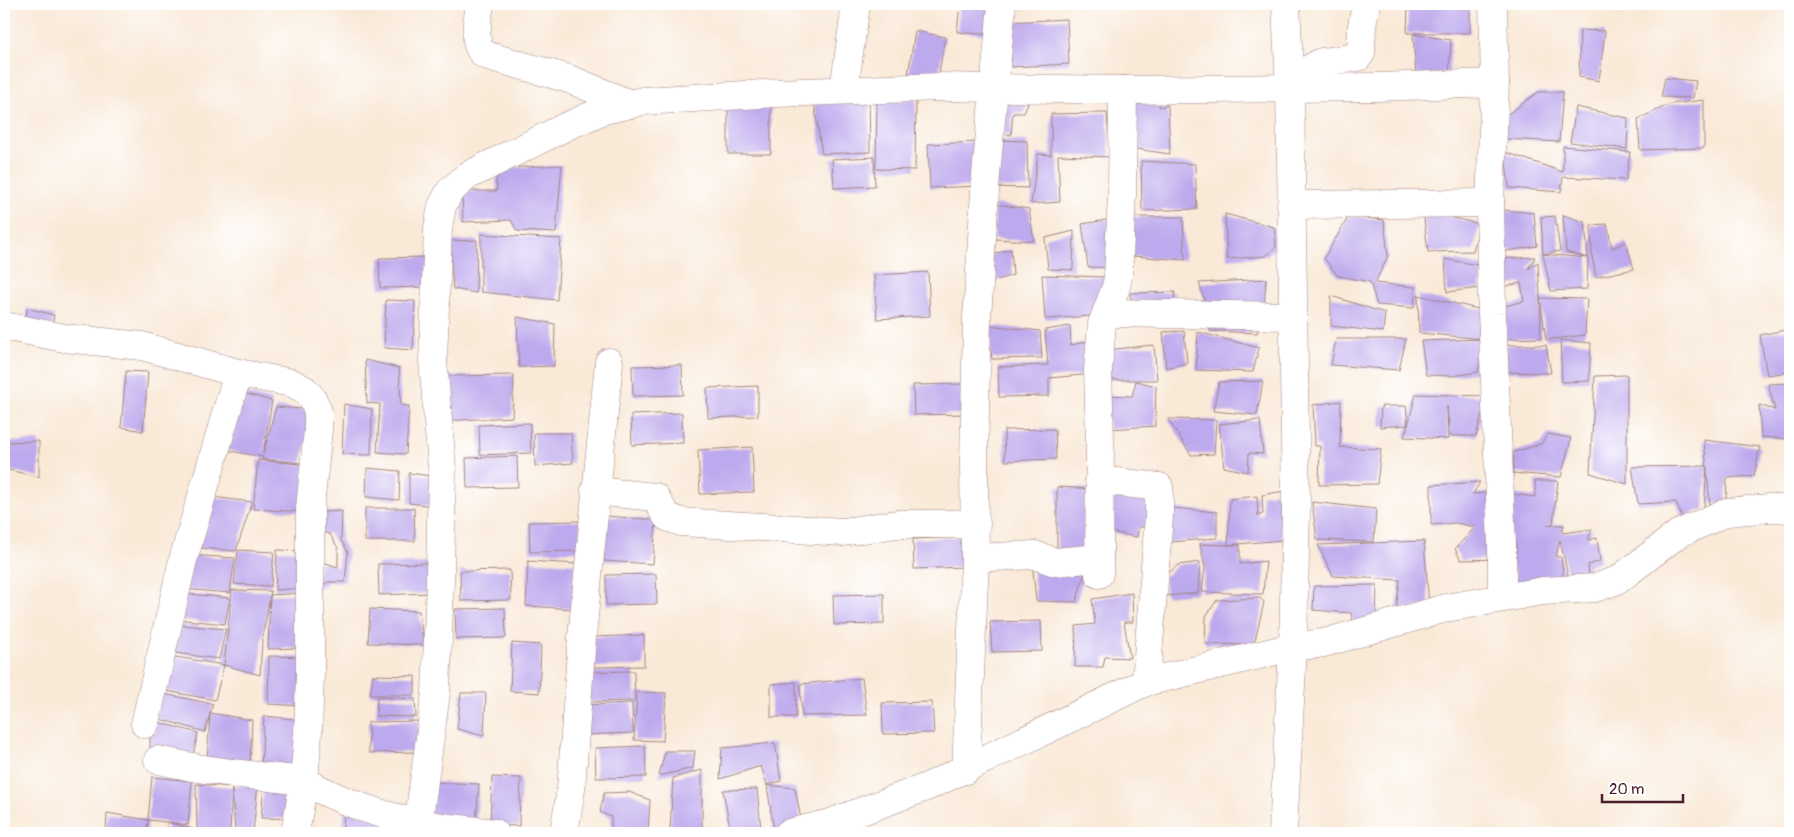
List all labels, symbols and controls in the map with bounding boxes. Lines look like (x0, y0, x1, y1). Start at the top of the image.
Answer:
scale bar (1602, 772, 1683, 804)
text: 20 m (1609, 780, 1644, 799)

